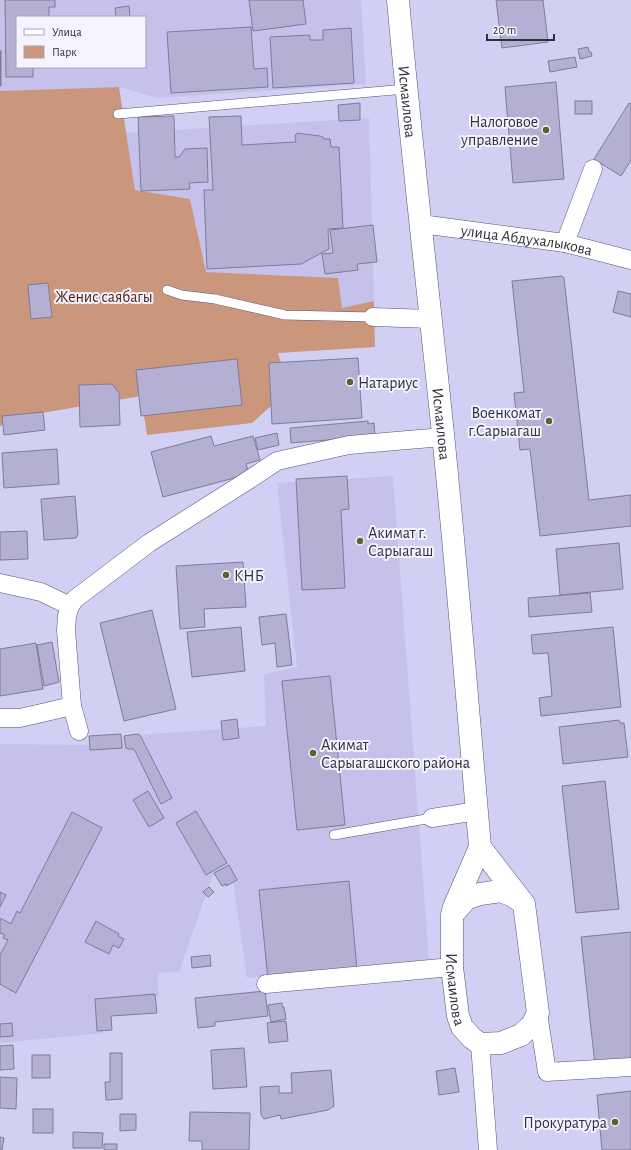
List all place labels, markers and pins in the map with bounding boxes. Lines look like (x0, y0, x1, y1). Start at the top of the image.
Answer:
place label: Налоговое управление (460, 114, 538, 149)
marker: Налоговое управление (541, 125, 551, 135)
place label: Натариус (358, 375, 419, 392)
marker: Натариус (345, 377, 355, 387)
place label: Военкомат г.Сарыагаш (468, 405, 541, 439)
marker: Военкомат г.Сарыагаш (544, 416, 554, 426)
place label: Акимат г. Сарыагаш (368, 525, 433, 559)
marker: Акимат г. Сарыагаш (355, 536, 365, 546)
place label: КНБ (234, 568, 264, 584)
marker: КНБ (221, 570, 231, 580)
place label: Акимат Сарыагашского района (321, 737, 470, 771)
marker: Акимат Сарыагашского района (308, 748, 318, 758)
place label: Прокуратура (523, 1115, 607, 1132)
marker: Прокуратура (610, 1117, 620, 1127)

